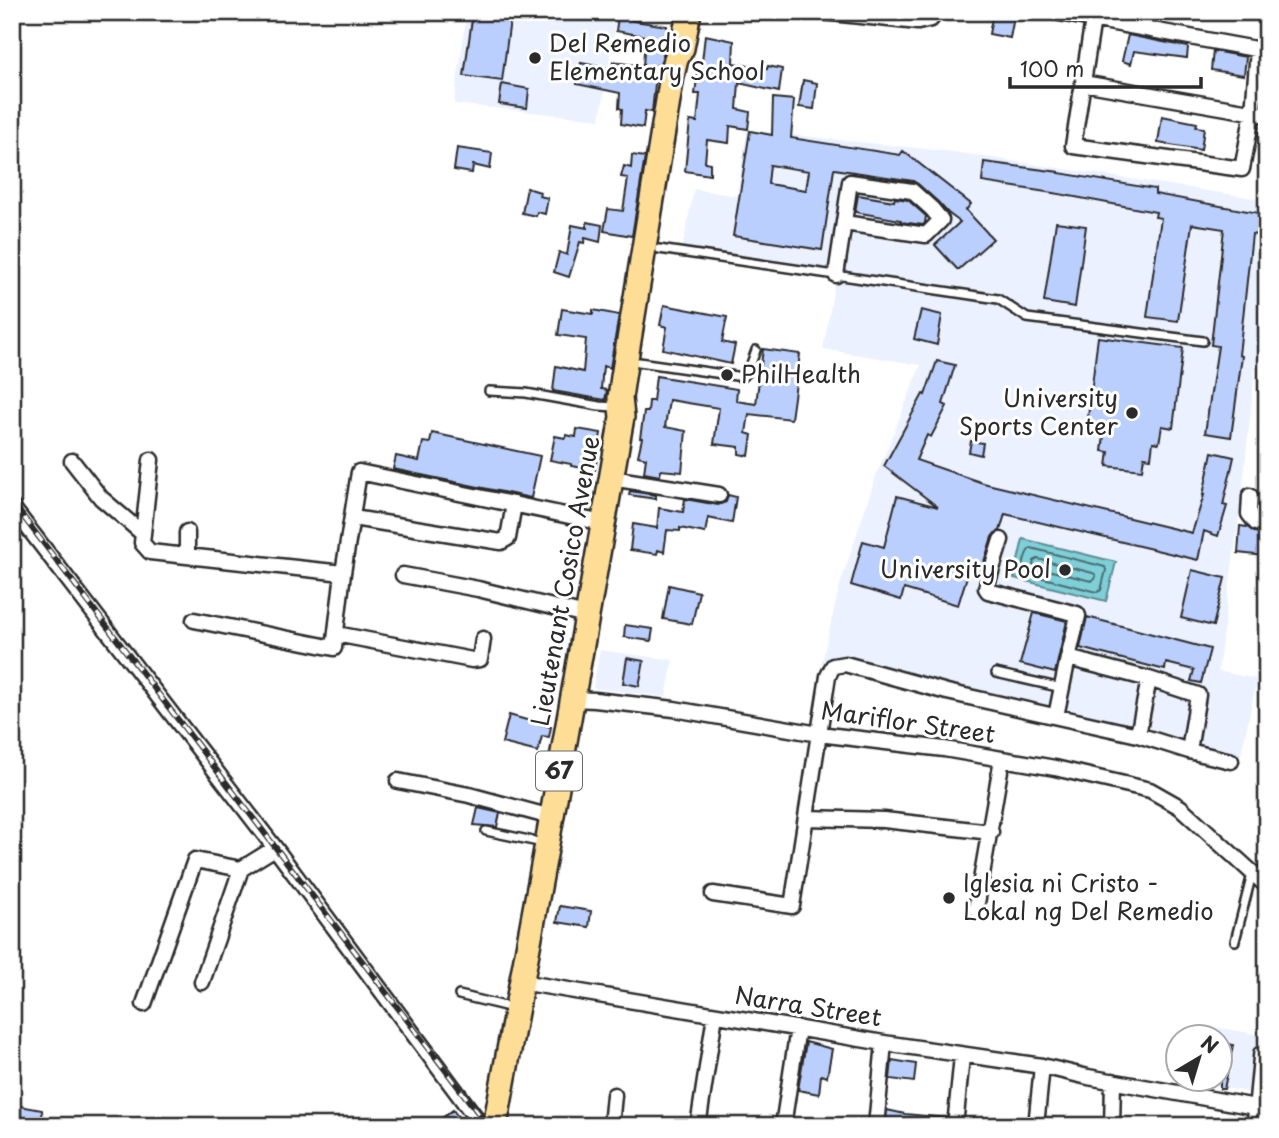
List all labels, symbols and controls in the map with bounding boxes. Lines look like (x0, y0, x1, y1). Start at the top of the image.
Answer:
place label: Del Remedio Elementary School (549, 24, 765, 88)
scale bar (1010, 46, 1200, 90)
marker: Del Remedio Elementary School (527, 50, 543, 66)
text: 100 m (1020, 52, 1084, 84)
place label: PhilHealth (741, 355, 861, 391)
marker: PhilHealth (719, 367, 735, 383)
place label: University Sports Center (959, 379, 1119, 443)
marker: University Sports Center (1124, 405, 1140, 421)
street label: Lieutenant Cosico Avenue (521, 433, 607, 729)
place label: University Pool (880, 550, 1051, 586)
marker: University Pool (1057, 562, 1073, 578)
street label: Mariflor Street (819, 691, 998, 751)
road number: 67 (536, 751, 582, 790)
place label: Iglesia ni Cristo - Lokal ng Del Remedio (963, 864, 1214, 928)
marker: Iglesia ni Cristo - Lokal ng Del Remedio (941, 890, 957, 906)
street label: Narra Street (732, 976, 884, 1034)
north arrow (1164, 1023, 1234, 1092)
text: N (1196, 1028, 1225, 1059)

